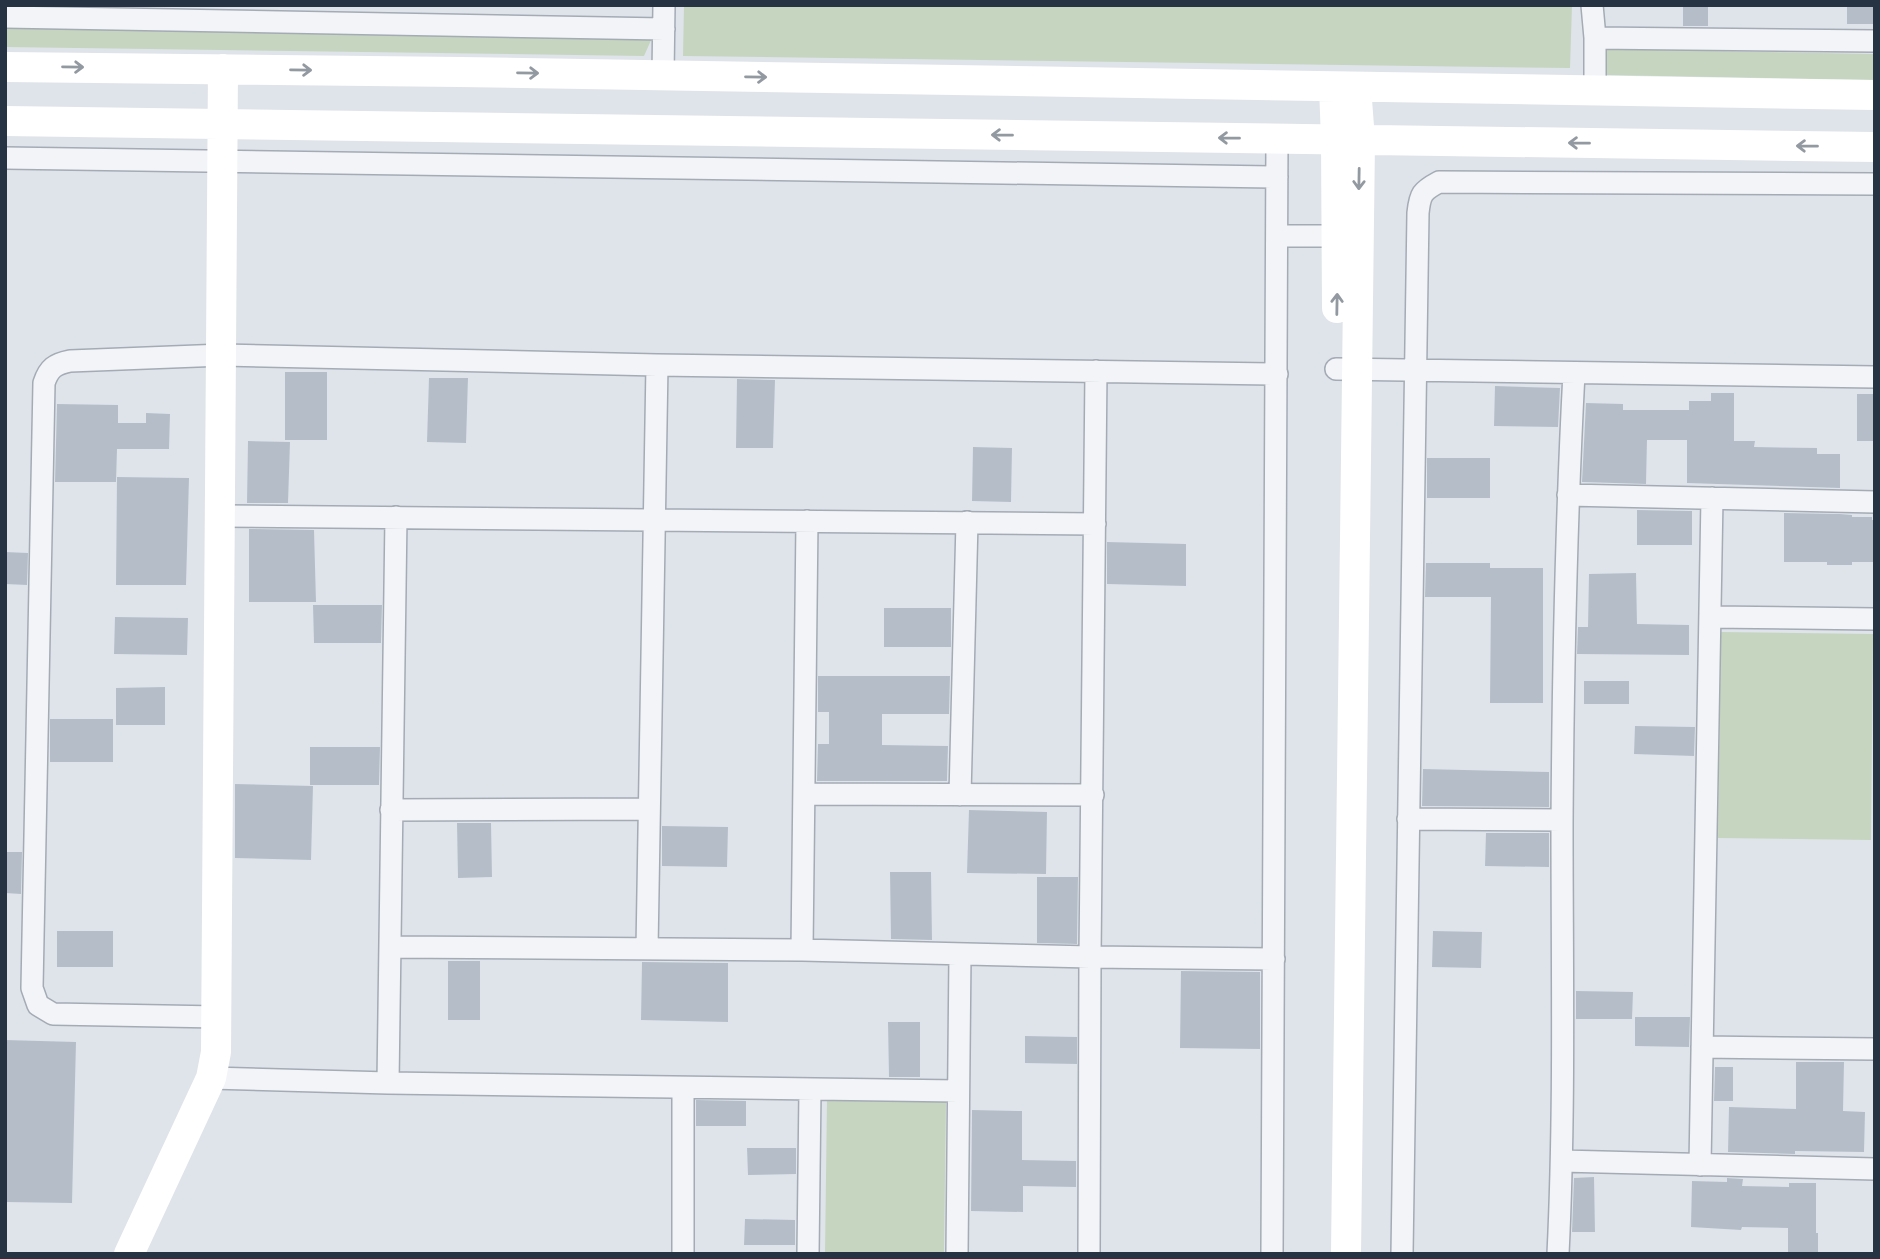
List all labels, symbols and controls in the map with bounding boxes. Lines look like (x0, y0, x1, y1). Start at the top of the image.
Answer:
one-way arrow (62, 60, 85, 74)
one-way arrow (289, 63, 312, 77)
one-way arrow (517, 66, 540, 80)
one-way arrow (744, 70, 767, 84)
one-way arrow (990, 128, 1013, 142)
one-way arrow (1218, 131, 1241, 145)
one-way arrow (1568, 136, 1591, 149)
one-way arrow (1795, 140, 1818, 153)
one-way arrow (1353, 168, 1366, 191)
one-way arrow (1330, 292, 1344, 315)

